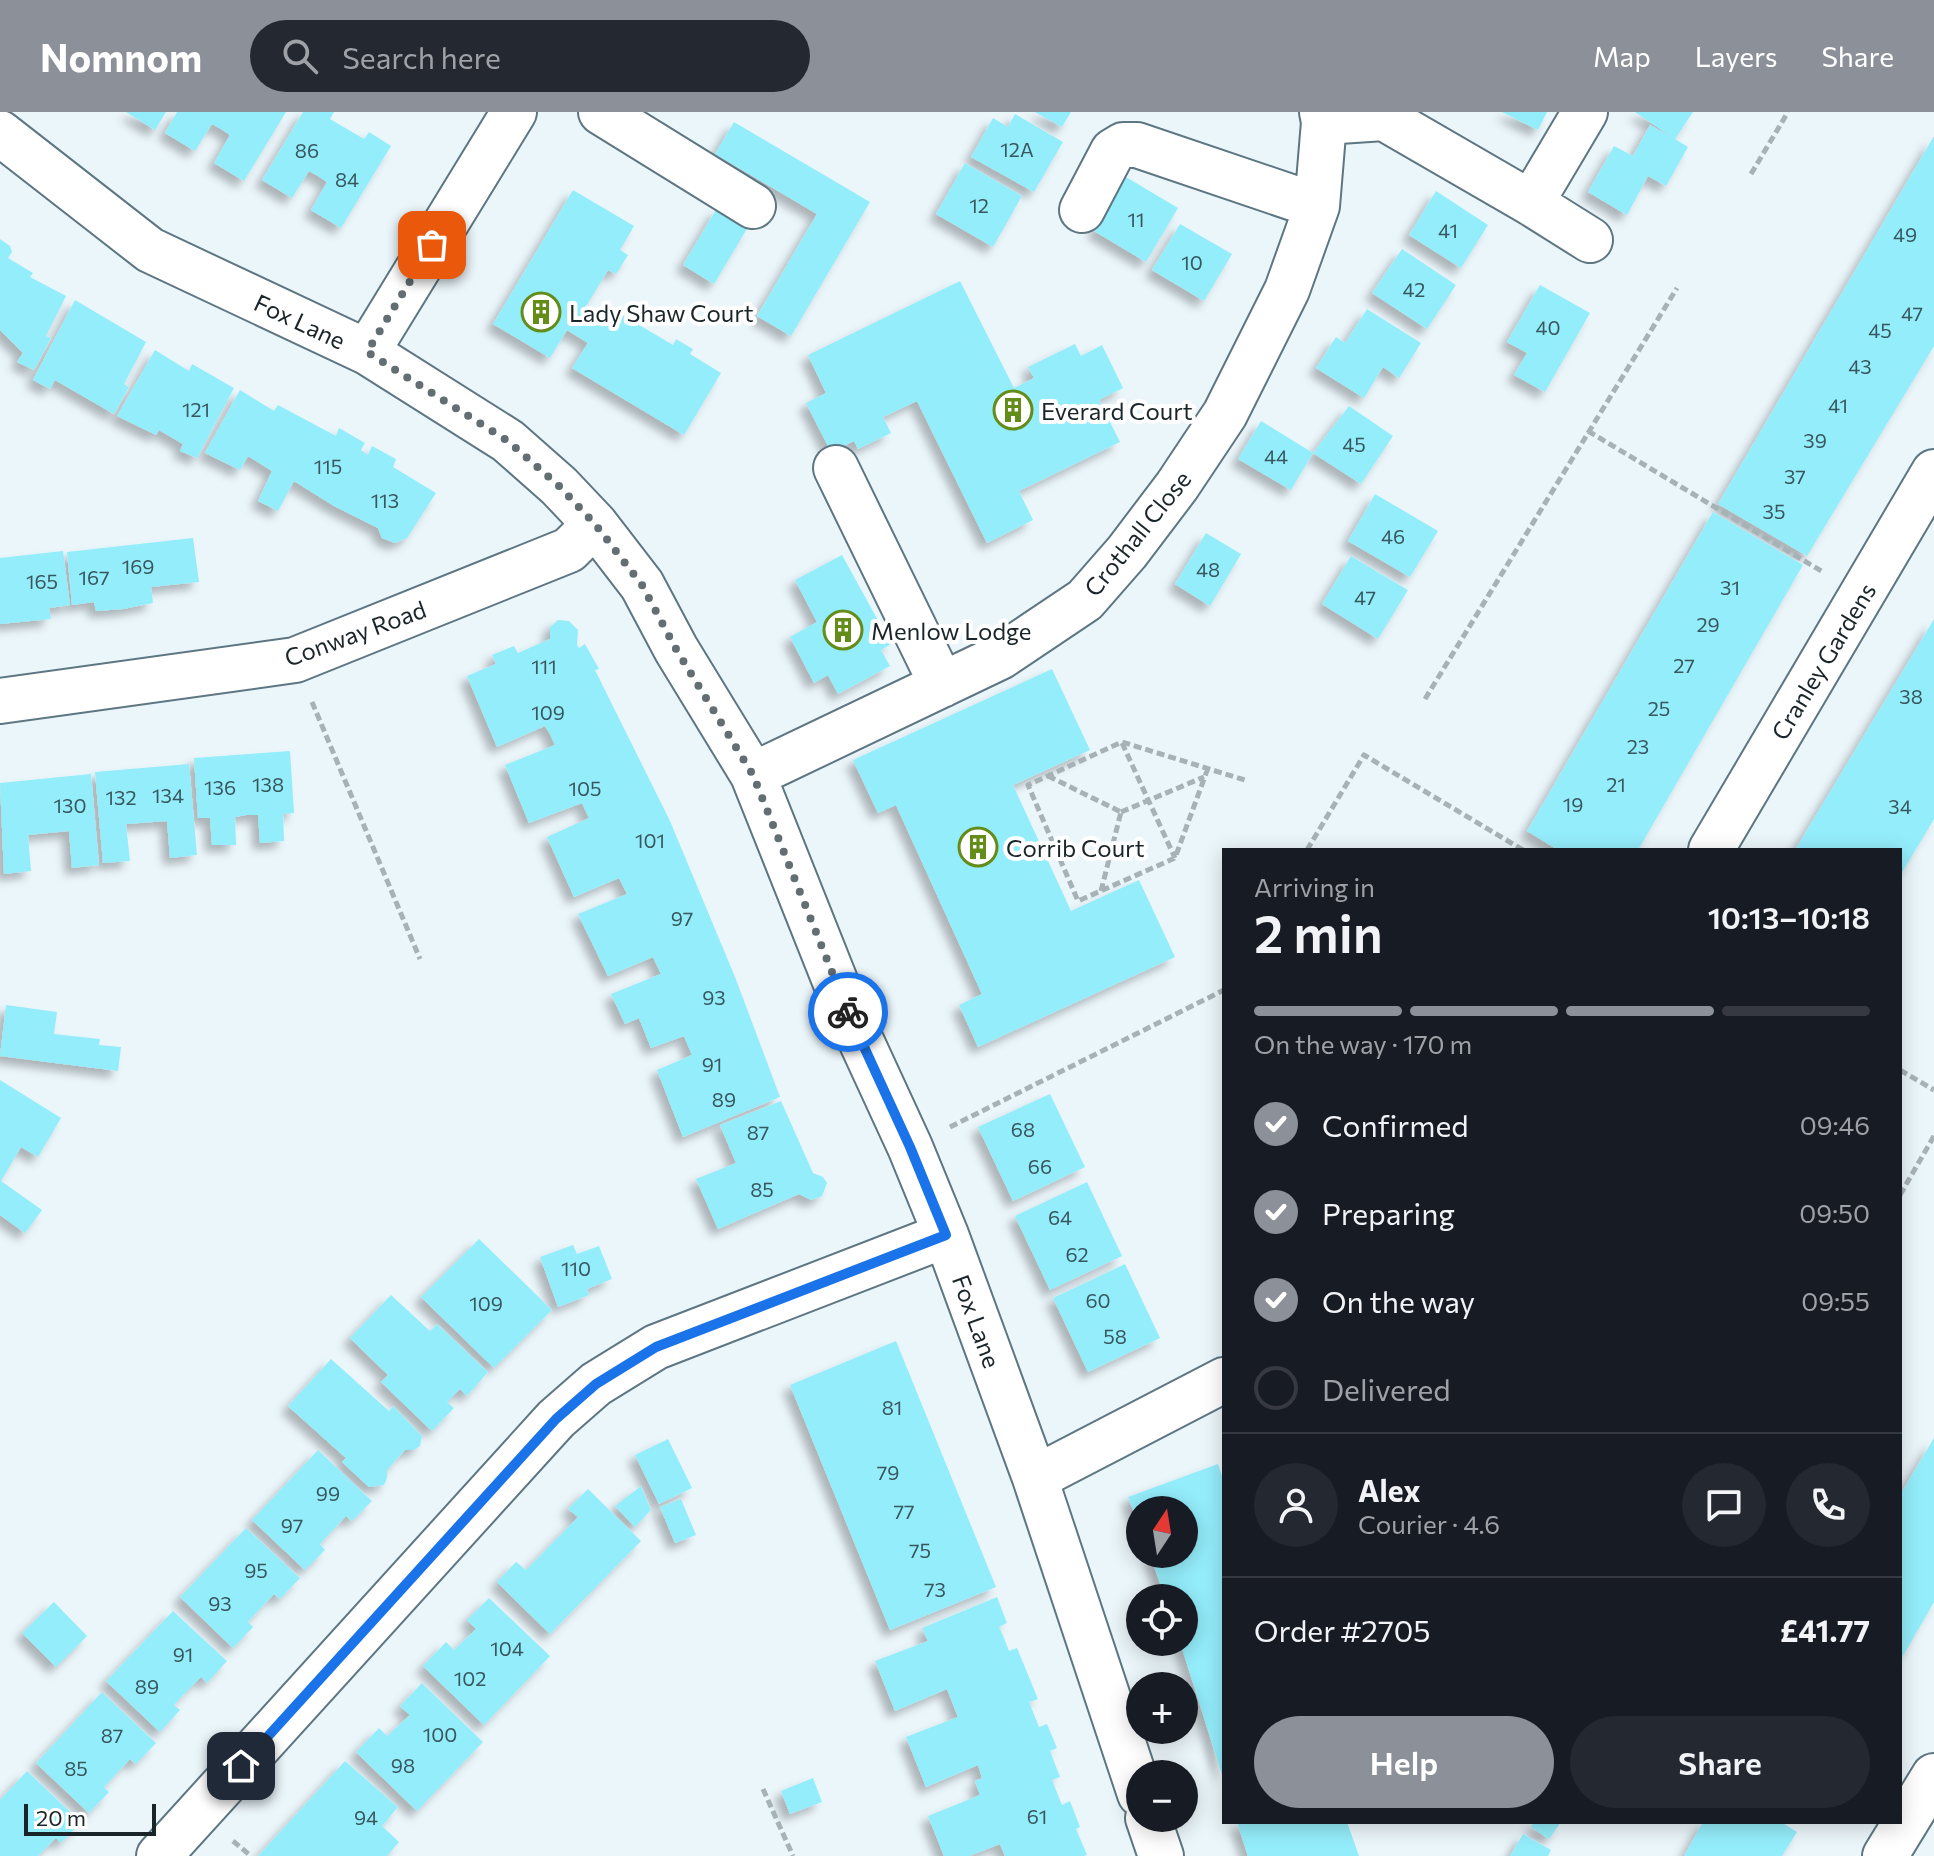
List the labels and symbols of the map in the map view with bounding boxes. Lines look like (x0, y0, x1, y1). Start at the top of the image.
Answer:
house number: 12A (1000, 137, 1034, 161)
house number: 86 (295, 138, 319, 162)
house number: 84 (335, 167, 359, 191)
house number: 12 (969, 193, 989, 217)
house number: 11 (1127, 207, 1145, 231)
pin (398, 211, 466, 279)
house number: 41 (1438, 218, 1458, 242)
house number: 49 (1893, 222, 1917, 246)
house number: 10 (1181, 250, 1203, 274)
house number: 42 (1403, 277, 1425, 301)
street label: Fox Lane (250, 287, 350, 355)
building icon: Lady Shaw Court (520, 291, 562, 333)
place label: Lady Shaw Court (569, 298, 754, 327)
house number: 47 (1901, 301, 1923, 325)
house number: 40 (1535, 315, 1561, 339)
house number: 45 (1868, 318, 1892, 342)
house number: 43 (1848, 354, 1872, 378)
building icon: Everard Court (992, 389, 1034, 431)
house number: 41 (1828, 393, 1848, 417)
place label: Everard Court (1041, 396, 1193, 425)
house number: 121 (182, 397, 210, 421)
house number: 39 (1803, 428, 1827, 452)
house number: 45 (1342, 432, 1366, 456)
house number: 44 (1264, 444, 1288, 468)
house number: 115 (314, 454, 342, 478)
street label: Crothall Close (1078, 464, 1196, 602)
house number: 37 (1784, 464, 1806, 488)
house number: 113 (371, 488, 399, 512)
house number: 35 (1763, 499, 1785, 523)
house number: 46 (1381, 524, 1405, 548)
house number: 169 (122, 554, 154, 578)
house number: 48 (1196, 557, 1220, 581)
house number: 167 (78, 565, 110, 589)
house number: 165 (26, 569, 58, 593)
house number: 31 (1720, 575, 1740, 599)
street label: Cranley Gardens (1765, 577, 1881, 745)
house number: 47 (1354, 585, 1376, 609)
street label: Conway Road (280, 594, 430, 672)
building icon: Menlow Lodge (822, 609, 864, 651)
house number: 29 (1696, 612, 1720, 636)
place label: Menlow Lodge (871, 616, 1032, 645)
house number: 27 (1673, 653, 1695, 677)
house number: 111 (531, 654, 557, 678)
house number: 38 (1899, 684, 1923, 708)
house number: 25 (1648, 696, 1670, 720)
house number: 109 (531, 700, 565, 724)
house number: 23 (1627, 734, 1649, 758)
house number: 138 (252, 772, 284, 796)
house number: 21 (1606, 772, 1626, 796)
house number: 136 (204, 775, 236, 799)
house number: 105 (568, 776, 602, 800)
house number: 134 (152, 783, 184, 807)
house number: 132 (106, 785, 137, 809)
house number: 19 (1563, 792, 1583, 816)
house number: 130 (53, 793, 87, 817)
house number: 34 (1888, 794, 1912, 818)
building icon: Corrib Court (957, 826, 999, 868)
house number: 101 (635, 828, 665, 852)
place label: Corrib Court (1006, 833, 1145, 862)
house number: 97 (671, 906, 693, 930)
courier (808, 972, 888, 1052)
house number: 93 (702, 985, 726, 1009)
house number: 91 (702, 1052, 722, 1076)
house number: 89 (712, 1087, 736, 1111)
house number: 68 (1011, 1117, 1035, 1141)
house number: 87 (747, 1120, 769, 1144)
house number: 66 (1028, 1154, 1052, 1178)
house number: 85 (750, 1177, 774, 1201)
house number: 64 (1048, 1205, 1072, 1229)
house number: 62 (1065, 1242, 1089, 1266)
house number: 110 (561, 1256, 591, 1280)
street label: Fox Lane (947, 1270, 1007, 1372)
house number: 60 (1085, 1288, 1111, 1312)
house number: 109 (469, 1291, 503, 1315)
house number: 58 (1103, 1324, 1127, 1348)
house number: 81 (882, 1395, 902, 1419)
house number: 79 (877, 1460, 899, 1484)
house number: 99 (316, 1481, 340, 1505)
north arrow (1126, 1496, 1198, 1568)
house number: 77 (893, 1499, 915, 1523)
house number: 97 (281, 1513, 303, 1537)
house number: 75 (909, 1538, 931, 1562)
house number: 95 (244, 1558, 268, 1582)
house number: 73 (924, 1577, 946, 1601)
house number: 93 (208, 1591, 232, 1615)
house number: 104 (490, 1636, 524, 1660)
house number: 91 (173, 1642, 193, 1666)
house number: 102 (454, 1666, 486, 1690)
house number: 89 (135, 1674, 159, 1698)
house number: 100 (423, 1722, 457, 1746)
house number: 87 (101, 1723, 123, 1747)
pin (207, 1732, 275, 1800)
house number: 98 (391, 1753, 415, 1777)
house number: 85 (64, 1756, 88, 1780)
scale bar (24, 1800, 156, 1836)
house number: 61 (1027, 1804, 1047, 1828)
house number: 94 (354, 1805, 378, 1829)

